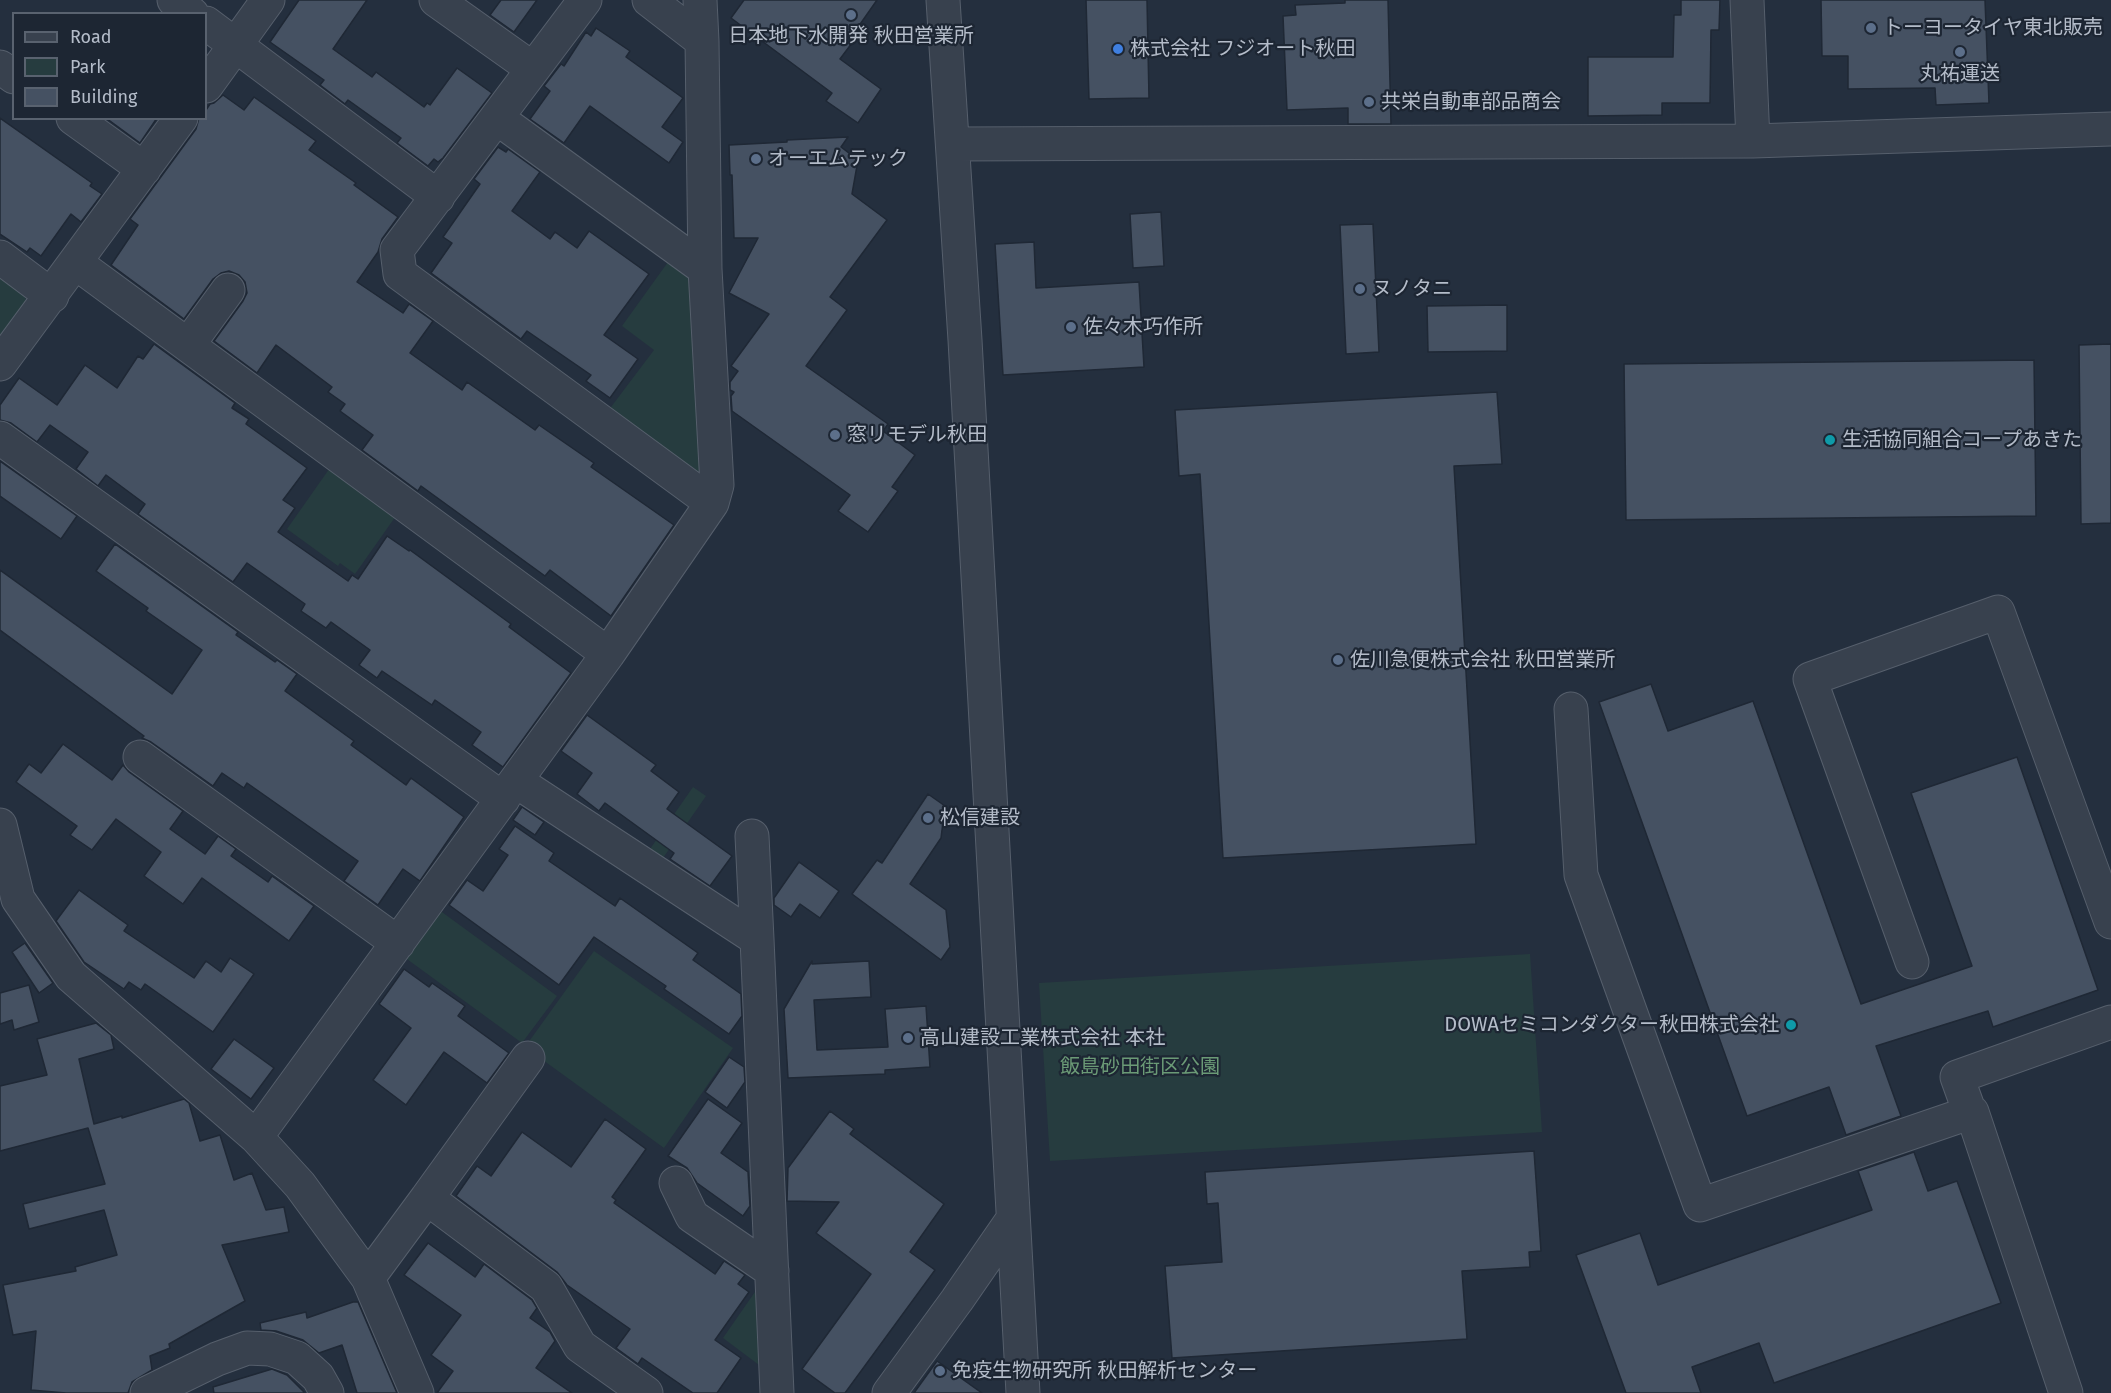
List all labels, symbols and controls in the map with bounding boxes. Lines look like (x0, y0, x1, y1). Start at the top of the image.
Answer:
marker: 日本地下水開発 秋田営業所 (844, 8, 858, 22)
legend (12, 12, 207, 120)
place label: トーヨータイヤ東北販売 (1883, 16, 2103, 40)
marker: トーヨータイヤ東北販売 (1864, 21, 1878, 35)
place label: 日本地下水開発 秋田営業所 (728, 24, 974, 48)
text: Road (70, 26, 112, 48)
place label: 株式会社 フジオート秋田 (1130, 37, 1355, 61)
marker: 株式会社 フジオート秋田 (1111, 42, 1125, 56)
marker: 丸祐運送 (1953, 45, 1967, 59)
text: Park (70, 56, 105, 78)
place label: 丸祐運送 (1920, 62, 2000, 86)
text: Building (70, 86, 137, 108)
place label: 共栄自動車部品商会 (1381, 90, 1561, 114)
marker: 共栄自動車部品商会 (1362, 95, 1376, 109)
place label: オーエムテック (768, 147, 908, 171)
marker: オーエムテック (749, 152, 763, 166)
place label: ヌノタニ (1372, 277, 1452, 301)
marker: ヌノタニ (1353, 282, 1367, 296)
place label: 佐々木巧作所 (1083, 315, 1203, 339)
marker: 佐々木巧作所 (1064, 320, 1078, 334)
place label: 窓リモデル秋田 (847, 423, 987, 447)
marker: 窓リモデル秋田 (828, 428, 842, 442)
place label: 生活協同組合コープあきた (1842, 428, 2082, 452)
marker: 生活協同組合コープあきた (1823, 433, 1837, 447)
place label: 佐川急便株式会社 秋田営業所 (1350, 648, 1615, 672)
marker: 佐川急便株式会社 秋田営業所 (1331, 653, 1345, 667)
place label: 松信建設 (940, 806, 1020, 830)
marker: 松信建設 (921, 811, 935, 825)
place label: DOWAセミコンダクター秋田株式会社 (1444, 1013, 1779, 1037)
marker: DOWAセミコンダクター秋田株式会社 (1784, 1018, 1798, 1032)
place label: 高山建設工業株式会社 本社 (920, 1026, 1165, 1050)
marker: 高山建設工業株式会社 本社 (901, 1031, 915, 1045)
park label: 飯島砂田街区公園 (1060, 1055, 1220, 1079)
place label: 免疫生物研究所 秋田解析センター (952, 1359, 1257, 1383)
marker: 免疫生物研究所 秋田解析センター (933, 1364, 947, 1378)

